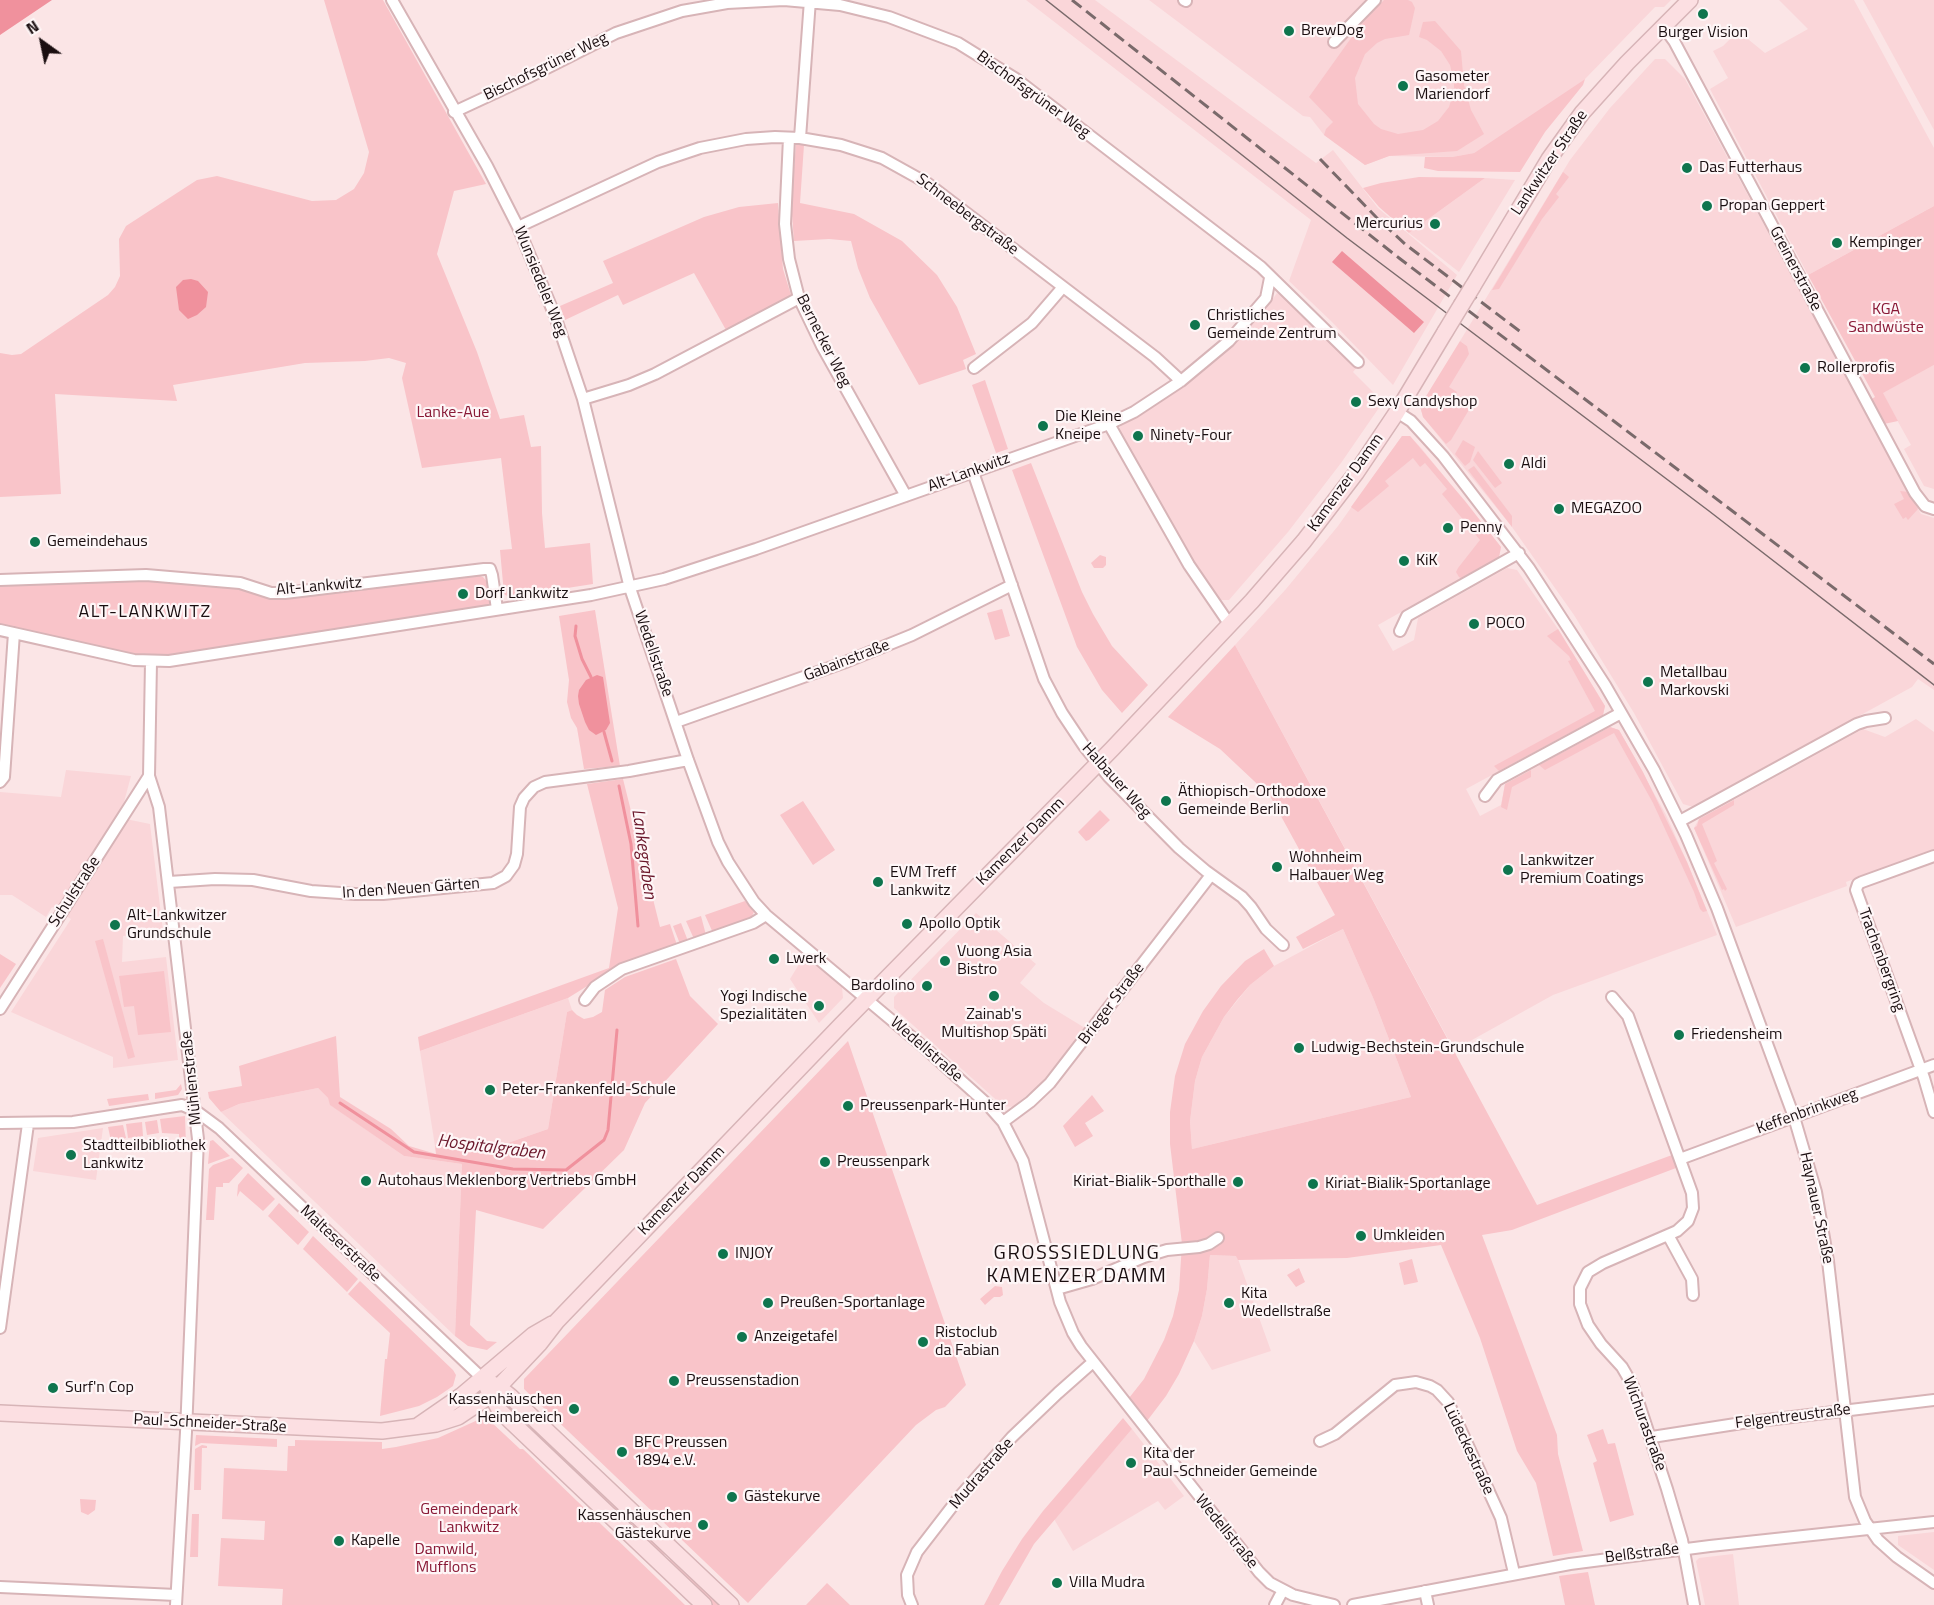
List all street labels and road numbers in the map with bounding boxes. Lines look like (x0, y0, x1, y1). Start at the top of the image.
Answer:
street label: Bischofsgrüner Weg (481, 29, 611, 105)
street label: Bischofsgrüner Weg (972, 47, 1094, 143)
street label: Lankwitzer Straße (1508, 107, 1592, 219)
street label: Schneebergstraße (912, 170, 1022, 260)
street label: Greinerstraße (1765, 223, 1825, 315)
street label: Wunsiedeler Weg (509, 224, 571, 340)
street label: Bernecker Weg (791, 291, 855, 391)
street label: Kamenzer Damm (1304, 430, 1388, 536)
street label: Alt-Lankwitz (925, 449, 1013, 497)
street label: Alt-Lankwitz (275, 574, 363, 600)
street label: Wedellstraße (629, 608, 677, 700)
street label: Gabainstraße (801, 636, 893, 686)
street label: Halbauer Weg (1077, 739, 1155, 823)
street label: Kamenzer Damm (973, 794, 1069, 890)
street label: Schulstraße (45, 853, 105, 931)
street label: In den Neuen Gärten (342, 875, 480, 903)
street label: Trachenbergring (1853, 906, 1909, 1014)
street label: Brieger Straße (1075, 959, 1149, 1049)
street label: Wedellstraße (886, 1013, 966, 1087)
street label: Mühlenstraße (177, 1030, 207, 1126)
street label: Keffenbrinkweg (1754, 1085, 1860, 1139)
street label: Kamenzer Damm (635, 1142, 729, 1240)
street label: Haynauer Straße (1795, 1150, 1837, 1266)
street label: Malteserstraße (296, 1202, 384, 1286)
street label: Wichurastraße (1618, 1374, 1670, 1474)
street label: Lüdeckestraße (1438, 1400, 1498, 1498)
street label: Felgentreustraße (1734, 1400, 1852, 1434)
street label: Paul-Schneider-Straße (133, 1410, 287, 1438)
street label: Mudrastraße (946, 1435, 1018, 1513)
street label: Wedellstraße (1190, 1491, 1262, 1573)
street label: Belßstraße (1604, 1540, 1680, 1568)

